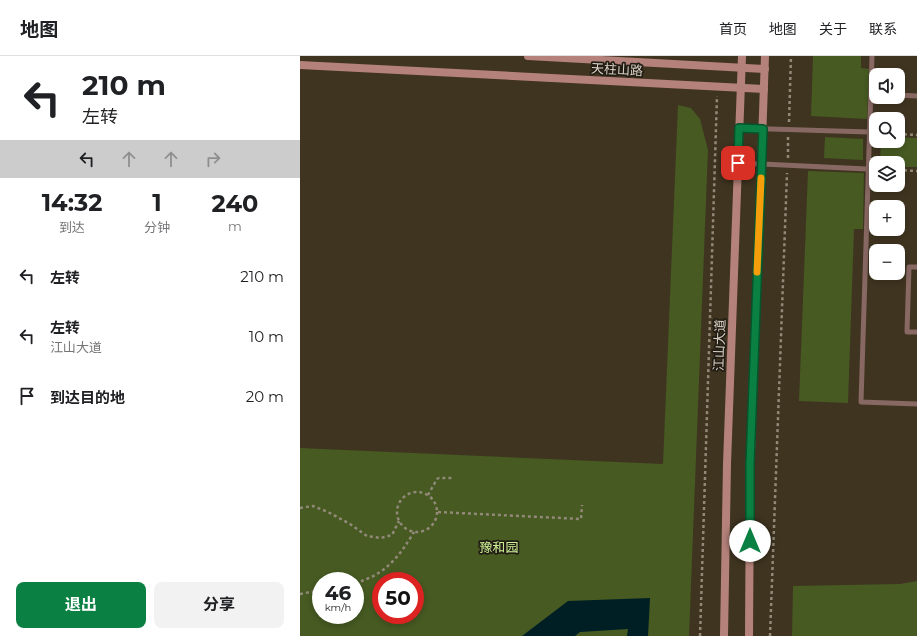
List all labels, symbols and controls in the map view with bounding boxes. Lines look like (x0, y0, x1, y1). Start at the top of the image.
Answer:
text: 地图 (20, 18, 58, 41)
text: 首页 (719, 20, 747, 38)
text: 地图 (769, 20, 797, 38)
text: 关于 (819, 20, 847, 38)
text: 联系 (869, 20, 897, 38)
street label: 天柱山路 (591, 60, 643, 78)
text: 210 m (82, 68, 166, 102)
map controls (869, 68, 905, 280)
button: sound (869, 68, 905, 104)
icon: left (16, 72, 68, 124)
text: 左转 (82, 106, 118, 128)
button: search (869, 112, 905, 148)
pin (721, 146, 755, 180)
icon: left (76, 148, 98, 170)
icon: ahead (118, 148, 140, 170)
icon: ahead (160, 148, 182, 170)
icon: right (202, 148, 224, 170)
icon: arrive (727, 152, 749, 174)
button: layers (869, 156, 905, 192)
text: 14:32 (42, 188, 102, 217)
text: 1 (152, 188, 162, 217)
text: 240 (212, 189, 258, 218)
button: + (869, 200, 905, 236)
text: m (228, 218, 242, 234)
text: 到达 (59, 219, 85, 235)
text: 分钟 (144, 219, 170, 235)
button: − (869, 244, 905, 280)
icon: left (16, 265, 38, 287)
text: 210 m (240, 267, 284, 286)
text: 左转 (50, 268, 80, 287)
text: 左转 (50, 318, 80, 337)
street label: 江山大道 (710, 319, 728, 371)
icon: left (16, 325, 38, 347)
text: 10 m (249, 327, 284, 346)
text: 江山大道 (50, 339, 102, 355)
icon: arrive (16, 385, 38, 407)
text: 20 m (246, 387, 284, 406)
text: 到达目的地 (50, 388, 125, 407)
position arrow (729, 520, 771, 562)
park label: 豫和园 (479, 539, 519, 555)
speed limit sign: 50 (372, 572, 424, 624)
text: 46 (325, 581, 351, 605)
button: 退出 (16, 582, 146, 628)
button: 分享 (154, 582, 284, 628)
text: km/h (325, 601, 351, 614)

